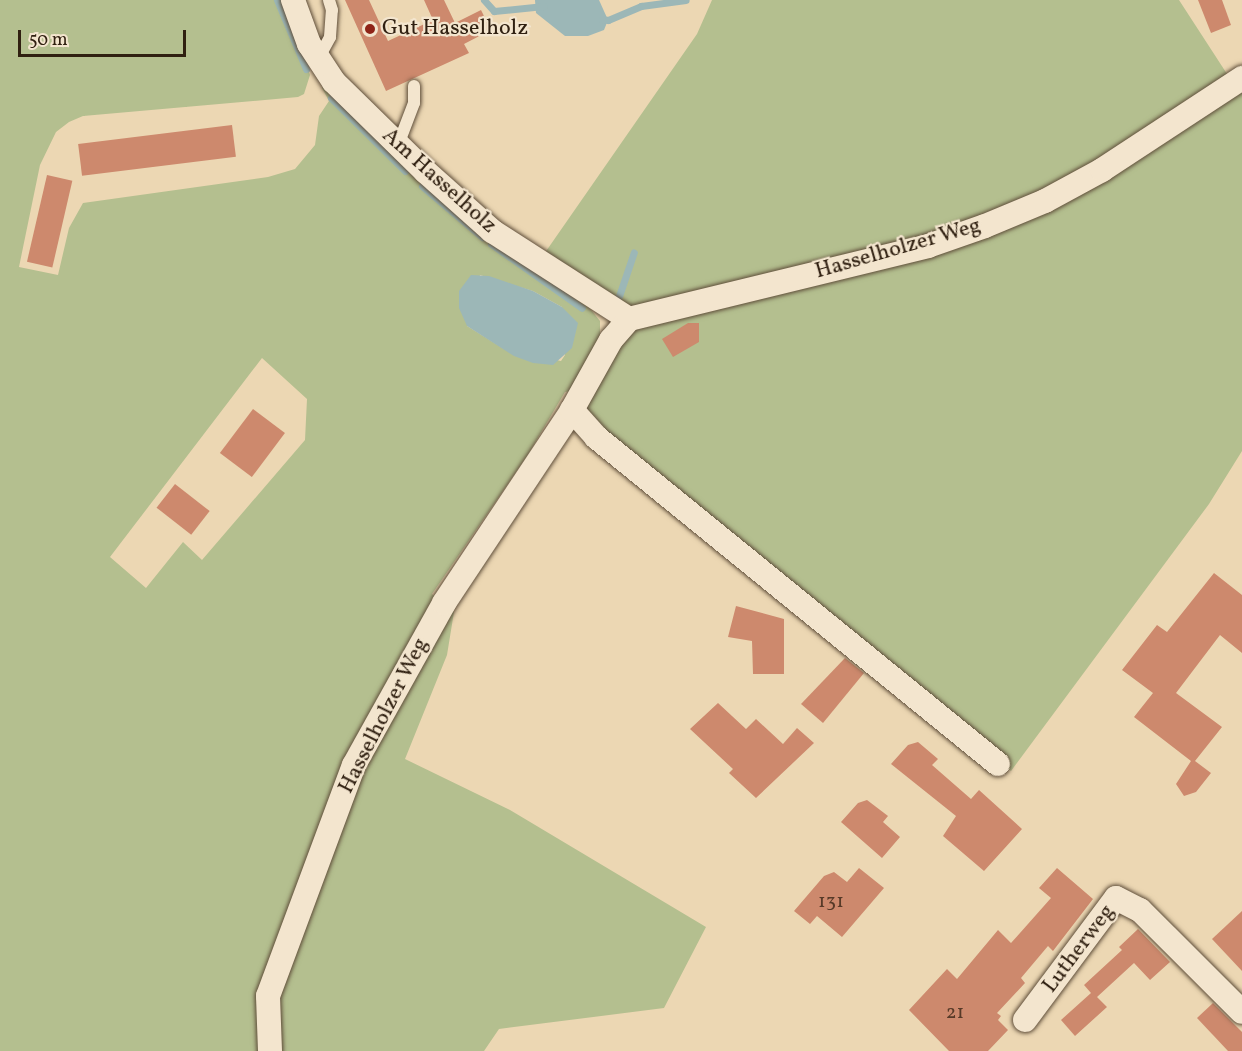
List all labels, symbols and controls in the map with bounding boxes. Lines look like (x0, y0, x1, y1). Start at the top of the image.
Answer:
place label: Gut Hasselholz (382, 16, 528, 42)
scale bar (21, 18, 189, 56)
marker: Gut Hasselholz (363, 22, 377, 36)
text: 50 m (29, 28, 68, 53)
street label: Am Hasselholz (376, 123, 502, 239)
street label: Hasselholzer Weg (812, 213, 984, 285)
street label: Hasselholzer Weg (333, 634, 435, 798)
house number: 131 (818, 890, 844, 914)
street label: Lutherweg (1037, 900, 1121, 998)
house number: 21 (946, 1001, 964, 1025)

